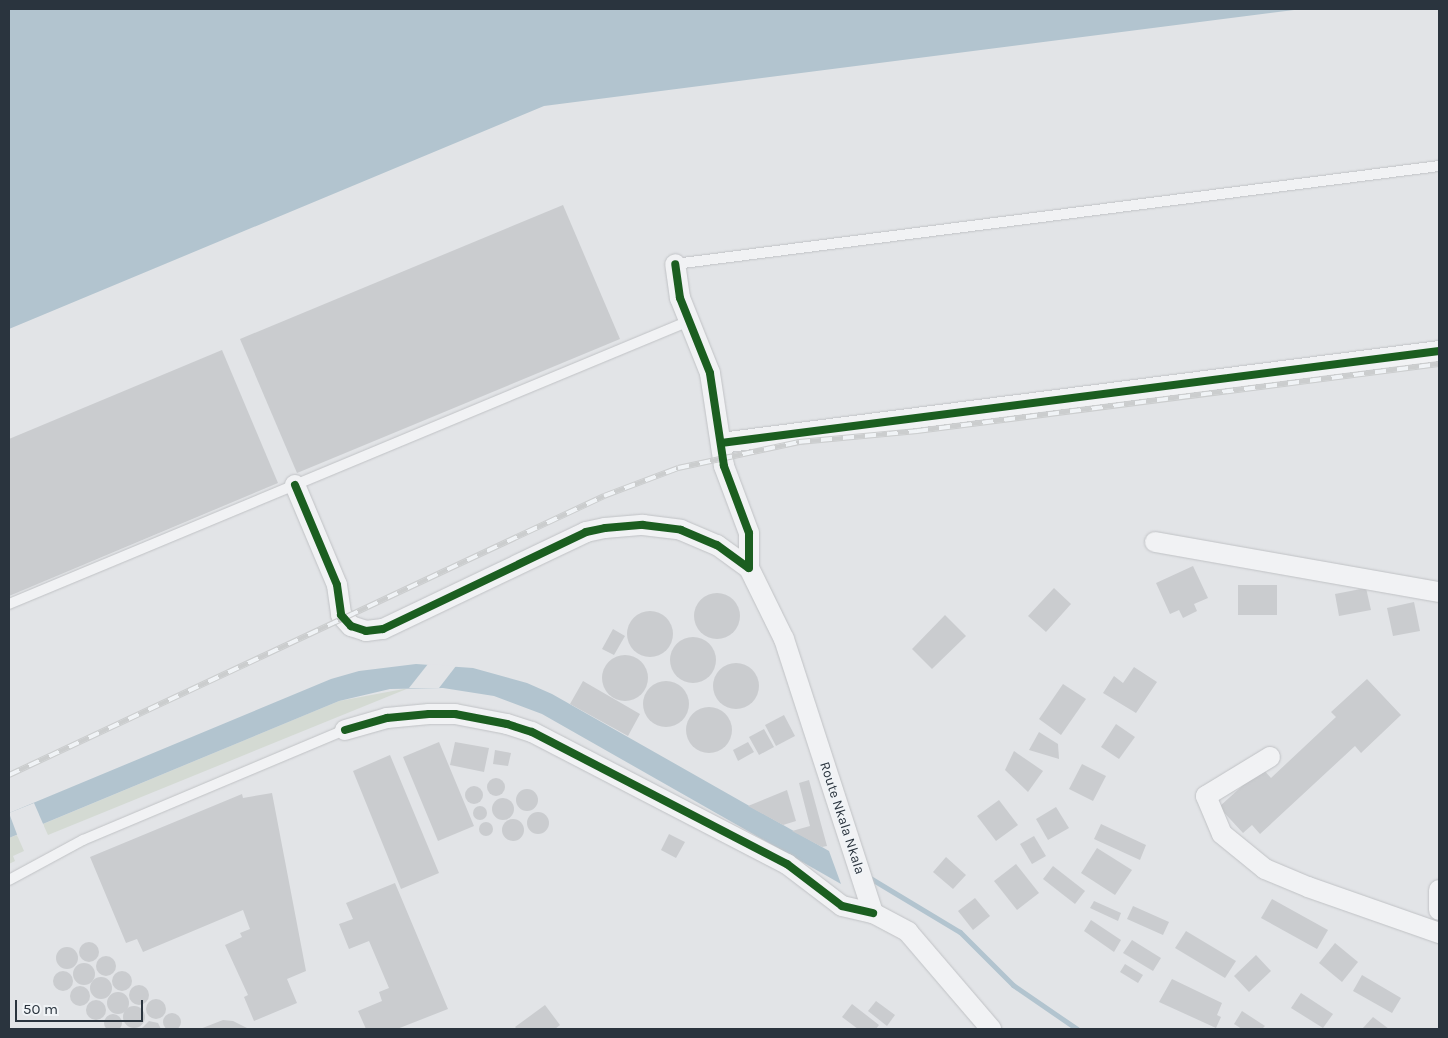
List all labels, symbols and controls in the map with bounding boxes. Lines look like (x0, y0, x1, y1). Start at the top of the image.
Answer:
street label: Route Nkala Nkala (816, 760, 868, 876)
scale bar (18, 990, 145, 1022)
text: 50 m (23, 1000, 58, 1018)

